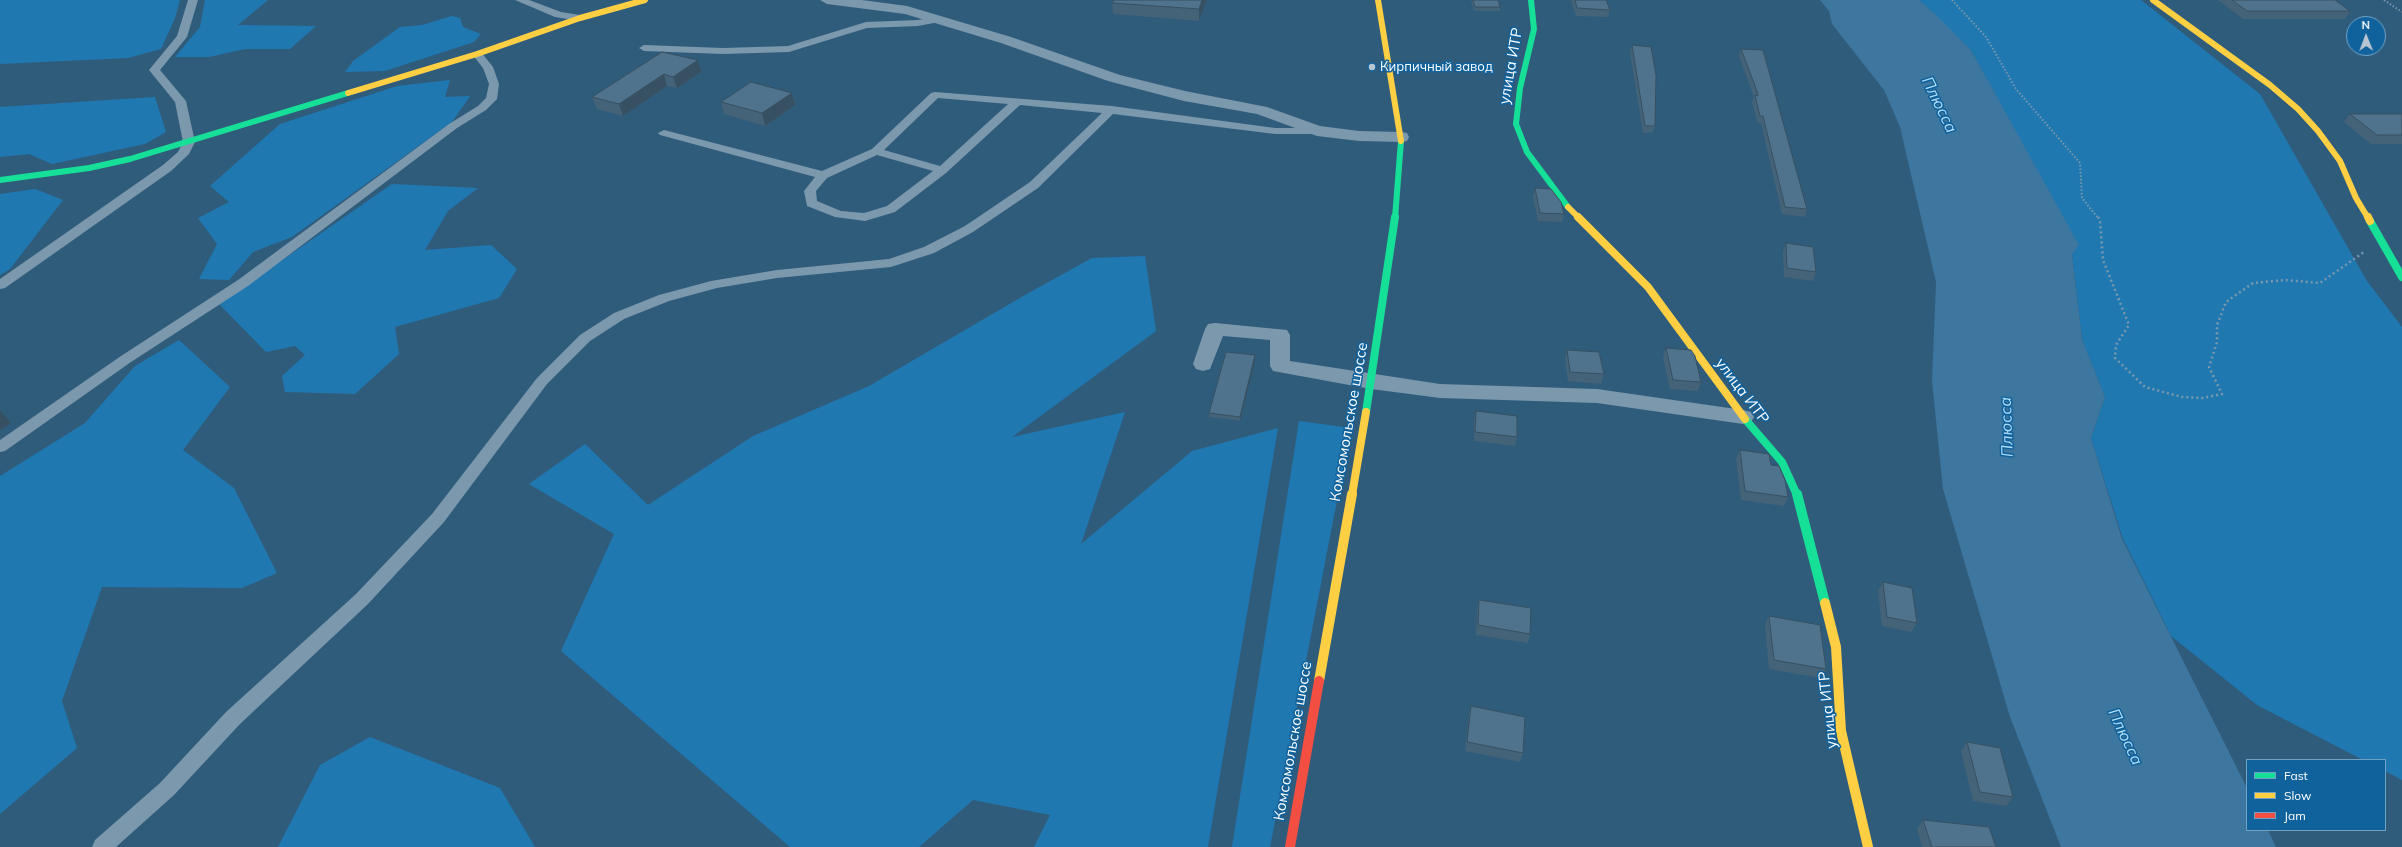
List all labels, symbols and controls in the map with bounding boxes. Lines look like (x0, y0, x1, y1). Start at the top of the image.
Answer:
north arrow (2346, 16, 2386, 56)
text: N (2362, 18, 2370, 32)
street label: улица ИТР (1495, 26, 1527, 106)
place label: Кирпичный завод (1380, 59, 1493, 75)
marker: Кирпичный завод (1367, 62, 1377, 72)
water label: Плюсса (1917, 74, 1961, 136)
street label: Комсомольское шоссе (1326, 341, 1372, 503)
street label: улица ИТР (1711, 355, 1773, 427)
water label: Плюсса (1996, 397, 2018, 457)
street label: Комсомольское шоссе (1270, 660, 1316, 822)
street label: улица ИТР (1815, 670, 1841, 750)
water label: Плюсса (2104, 706, 2146, 768)
legend (2246, 759, 2386, 831)
text: Fast (2284, 768, 2308, 783)
text: Slow (2284, 788, 2312, 803)
text: Jam (2284, 808, 2306, 823)

